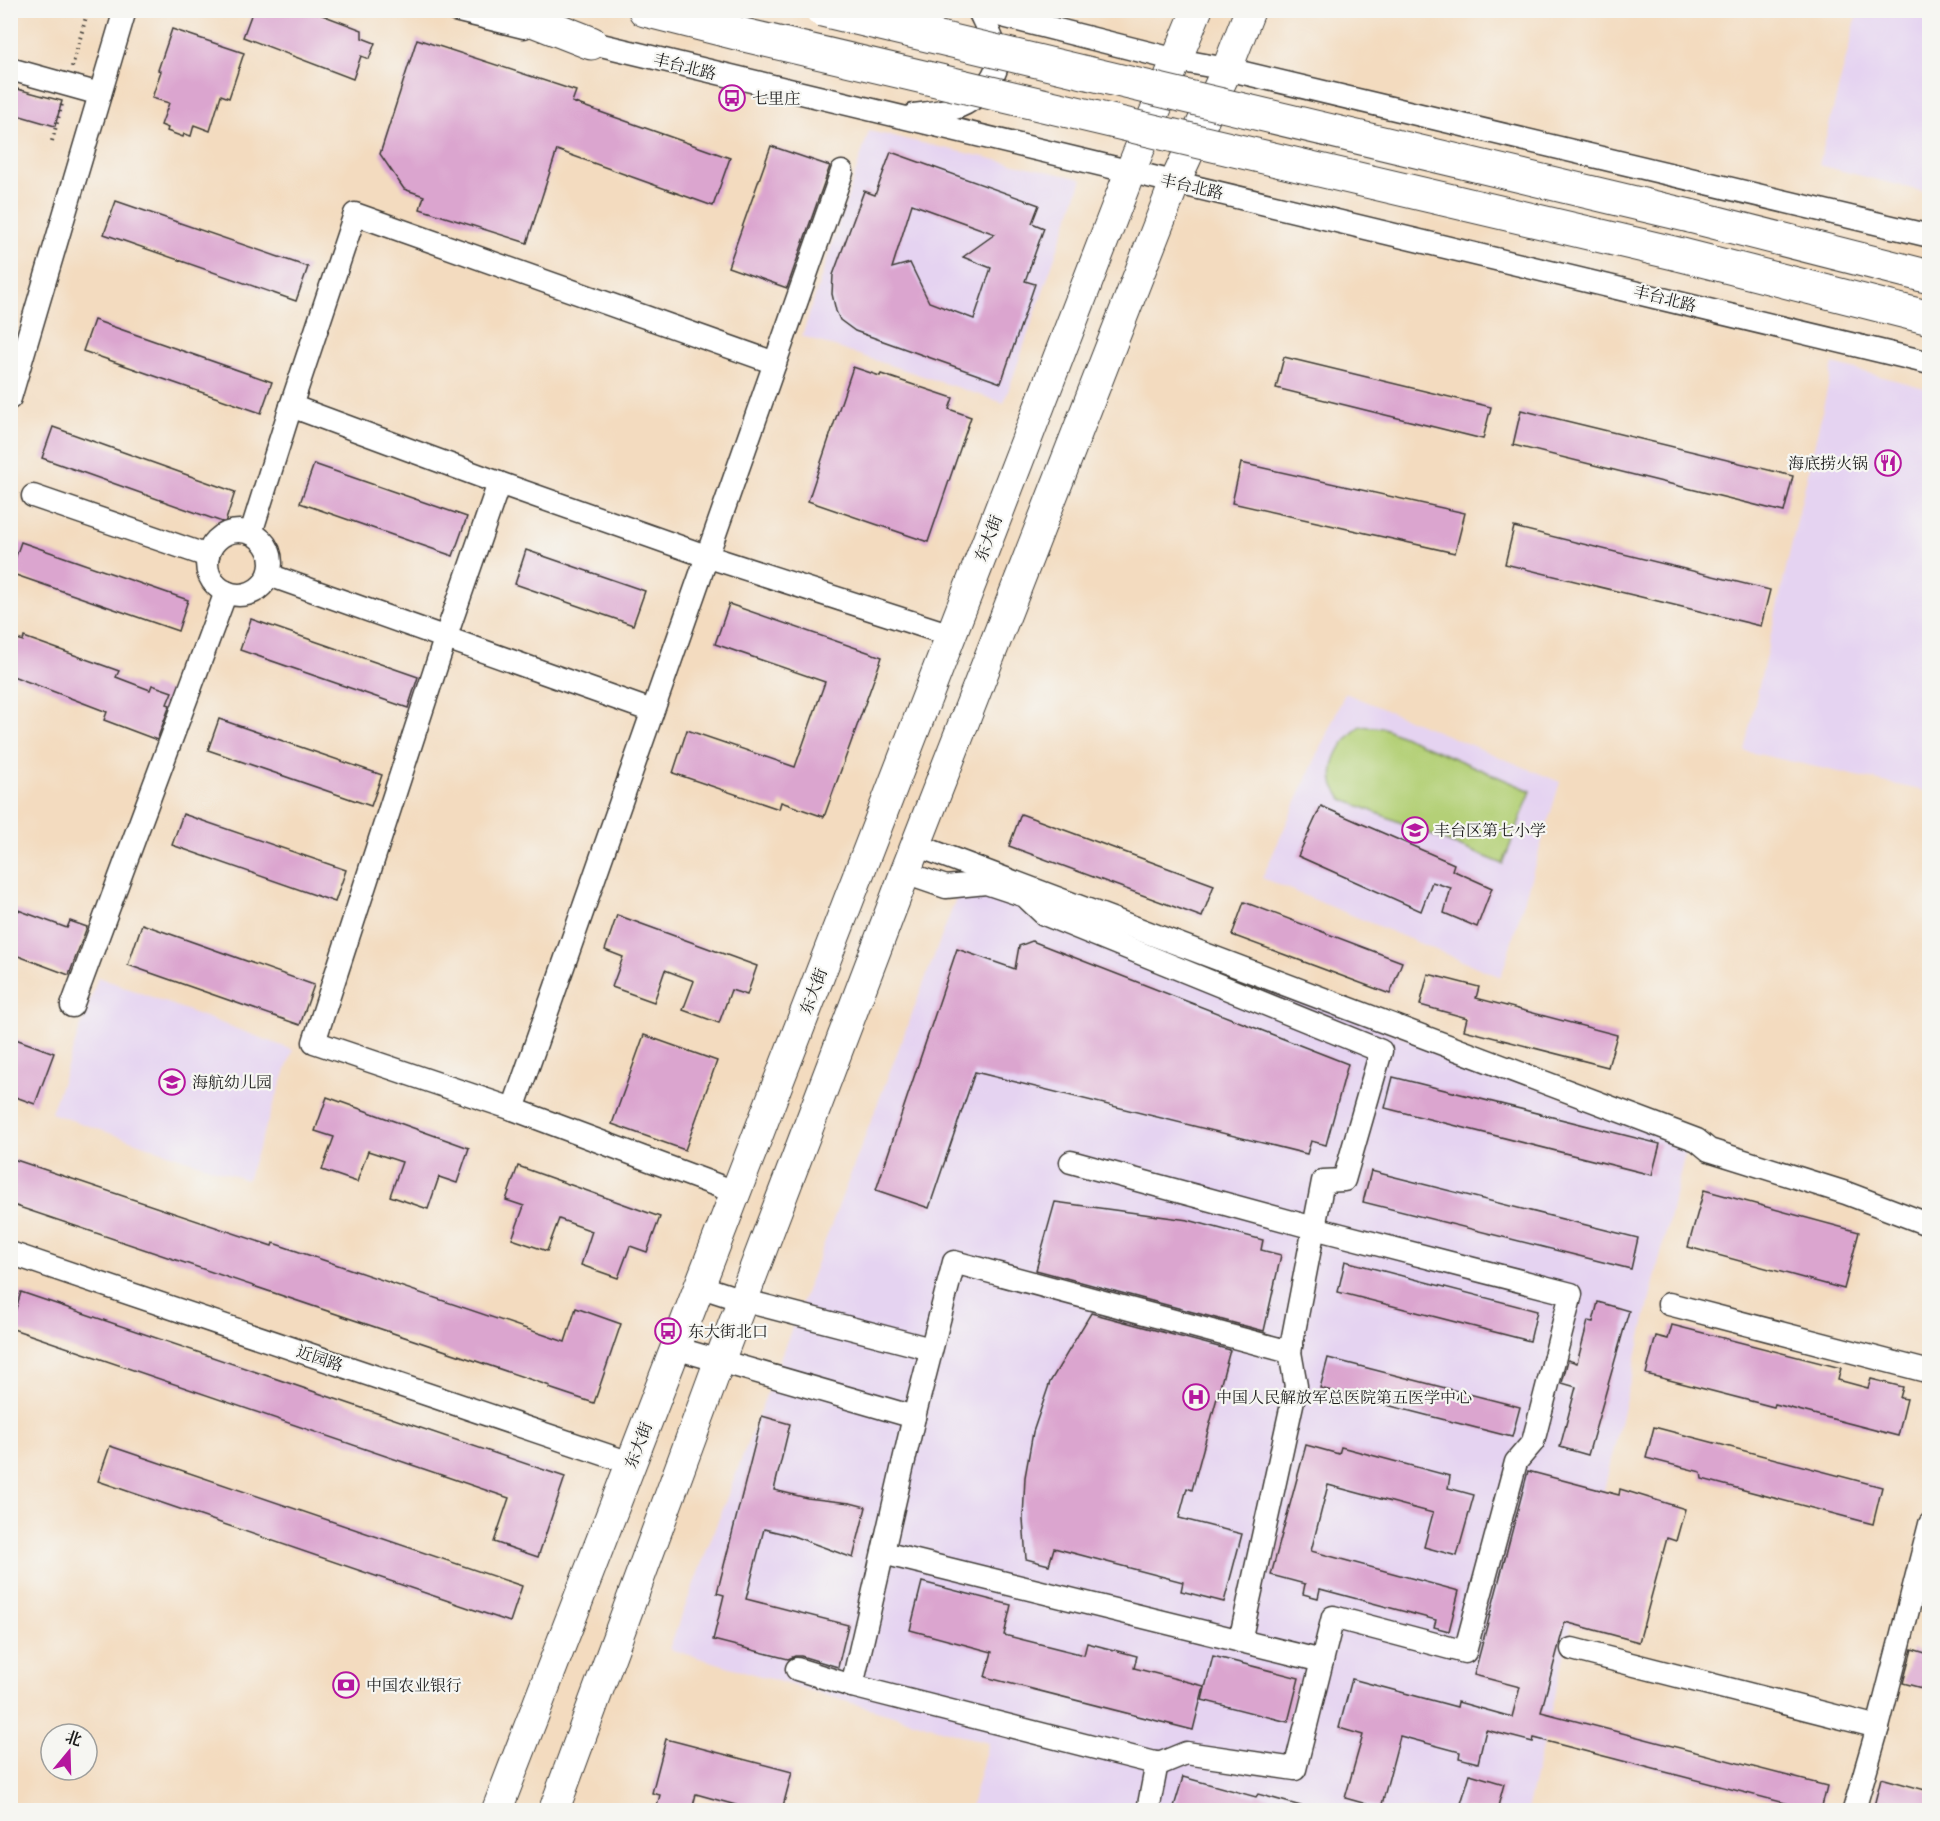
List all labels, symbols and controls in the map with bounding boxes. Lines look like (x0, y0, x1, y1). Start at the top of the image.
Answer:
street label: 丰台北路 (652, 49, 718, 83)
bus stop icon: 七里庄 (717, 83, 747, 113)
place label: 七里庄 (752, 88, 800, 108)
street label: 丰台北路 (1159, 169, 1225, 203)
street label: 丰台北路 (1632, 281, 1698, 315)
restaurant icon: 海底捞火锅 (1873, 448, 1903, 478)
place label: 海底捞火锅 (1788, 453, 1868, 473)
street label: 东大街 (970, 512, 1006, 564)
school or university icon: 丰台区第七小学 (1400, 815, 1430, 845)
place label: 丰台区第七小学 (1434, 820, 1546, 840)
street label: 东大街 (795, 965, 831, 1017)
school or university icon: 海航幼儿园 (157, 1067, 187, 1097)
place label: 海航幼儿园 (192, 1072, 272, 1092)
bus stop icon: 东大街北口 (653, 1316, 683, 1346)
place label: 东大街北口 (688, 1321, 768, 1341)
street label: 近园路 (294, 1341, 346, 1375)
hospital icon: 中国人民解放军总医院第五医学中心 (1181, 1382, 1211, 1412)
place label: 中国人民解放军总医院第五医学中心 (1216, 1387, 1472, 1407)
street label: 东大街 (620, 1419, 656, 1471)
bank icon: 中国农业银行 (331, 1670, 361, 1700)
place label: 中国农业银行 (366, 1675, 462, 1695)
north arrow (39, 1722, 99, 1782)
text: 北 (63, 1726, 85, 1750)

